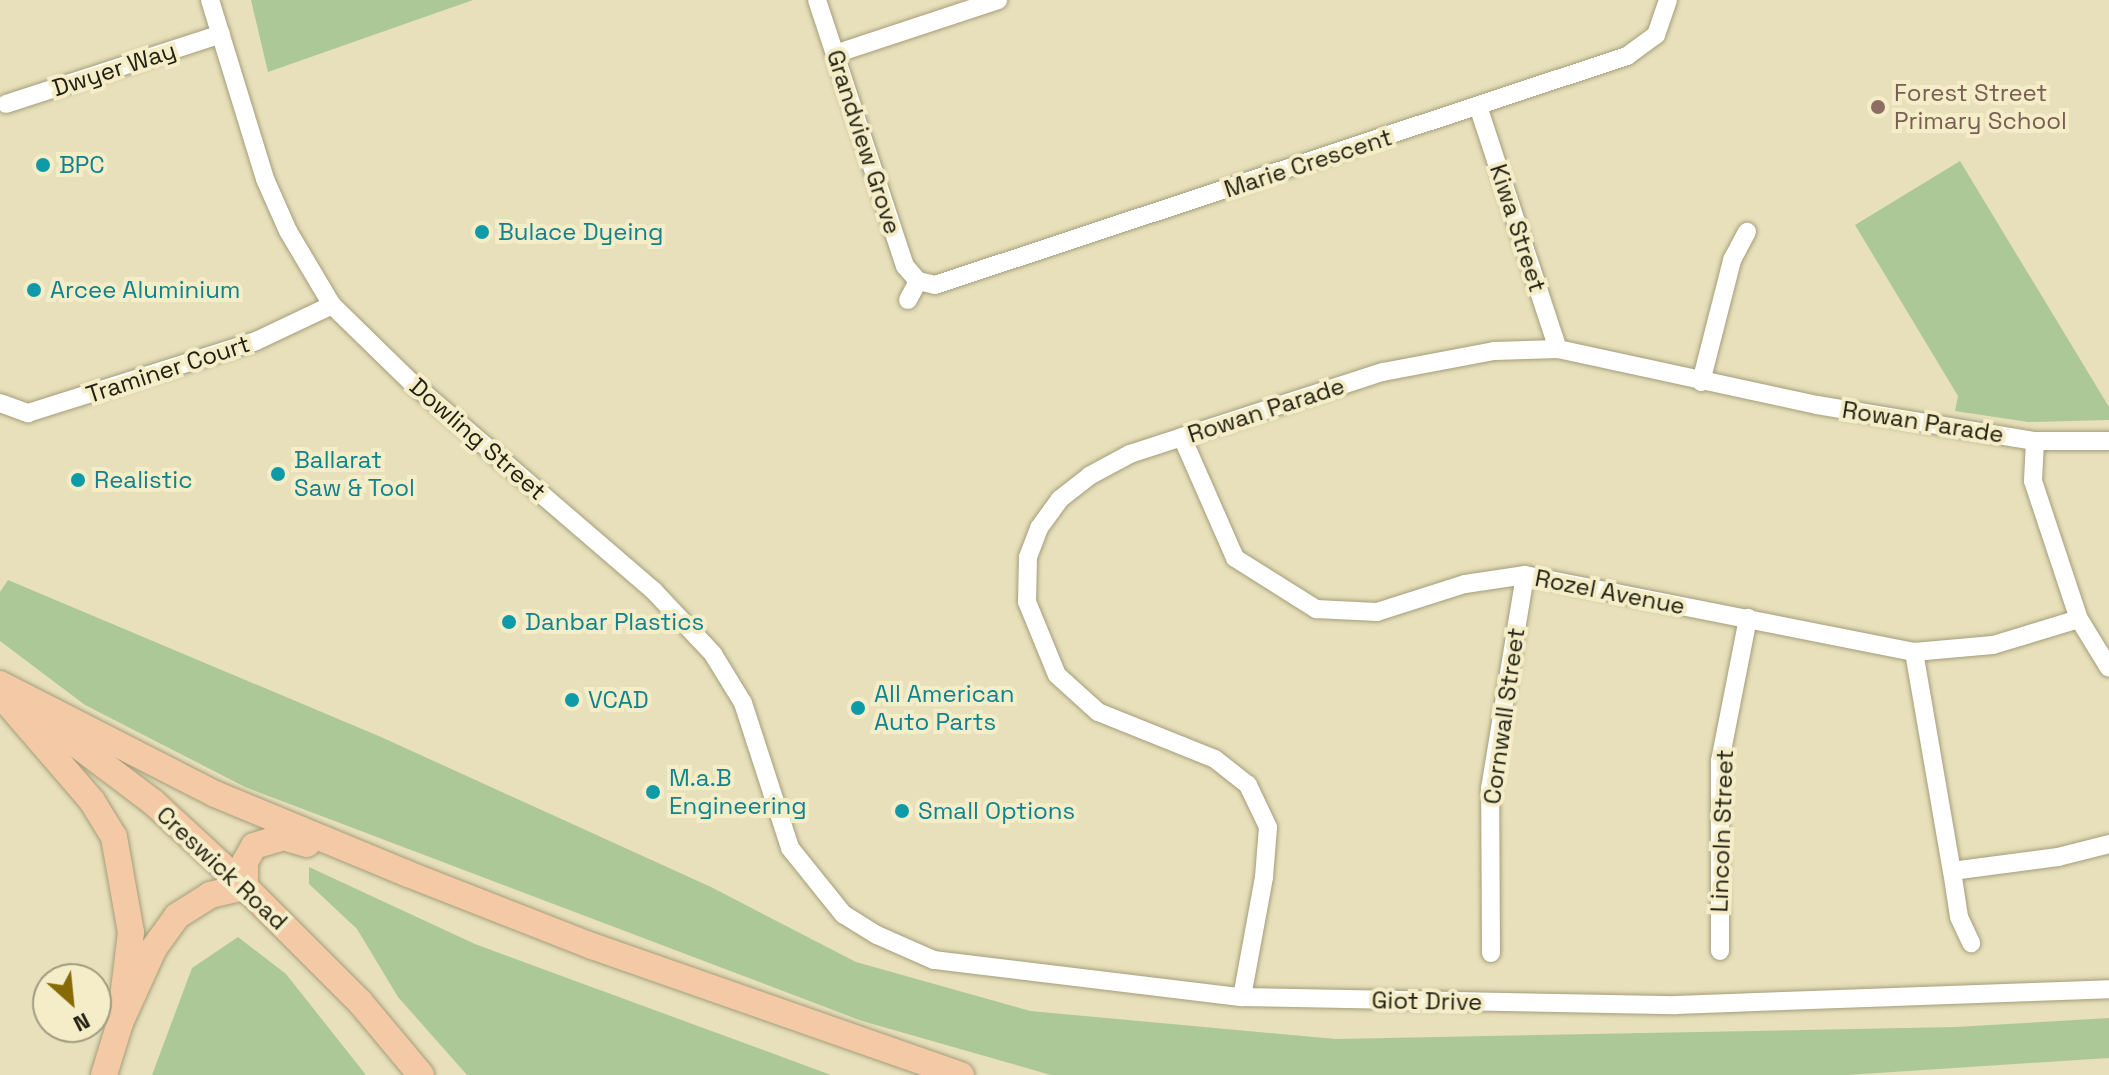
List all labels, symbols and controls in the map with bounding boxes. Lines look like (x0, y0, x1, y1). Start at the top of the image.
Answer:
street label: Dwyer Way (49, 35, 179, 103)
street label: Grandview Grove (821, 46, 907, 238)
place label: Forest Street Primary School (1894, 79, 2067, 135)
marker: Forest Street Primary School (1869, 98, 1887, 116)
street label: Marie Crescent (1220, 122, 1396, 204)
place label: BPC (59, 151, 105, 179)
marker: BPC (34, 156, 52, 174)
street label: Kiwa Street (1484, 160, 1552, 296)
place label: Bulace Dyeing (498, 218, 663, 246)
marker: Bulace Dyeing (473, 223, 491, 241)
place label: Arcee Aluminium (50, 276, 241, 304)
marker: Arcee Aluminium (25, 281, 43, 299)
street label: Traminer Court (83, 329, 253, 409)
street label: Rowan Parade (1184, 371, 1348, 449)
street label: Dowling Street (404, 372, 552, 506)
street label: Rowan Parade (1840, 395, 2006, 449)
place label: Ballarat Saw & Tool (294, 446, 416, 502)
marker: Ballarat Saw & Tool (269, 465, 287, 483)
place label: Realistic (94, 466, 193, 494)
marker: Realistic (69, 471, 87, 489)
street label: Rozel Avenue (1532, 563, 1688, 621)
place label: Danbar Plastics (525, 608, 704, 636)
marker: Danbar Plastics (500, 613, 518, 631)
street label: Cornwall Street (1477, 626, 1531, 806)
place label: All American Auto Parts (874, 680, 1015, 736)
place label: VCAD (588, 686, 649, 714)
marker: VCAD (563, 691, 581, 709)
marker: All American Auto Parts (849, 699, 867, 717)
street label: Lincoln Street (1705, 749, 1739, 913)
place label: M.a.B Engineering (669, 764, 807, 820)
marker: M.a.B Engineering (644, 783, 662, 801)
place label: Small Options (918, 797, 1075, 825)
street label: Creswick Road (151, 800, 293, 936)
marker: Small Options (893, 802, 911, 820)
north arrow (32, 963, 112, 1043)
street label: Giot Drive (1371, 986, 1483, 1016)
text: N (69, 1007, 95, 1038)

